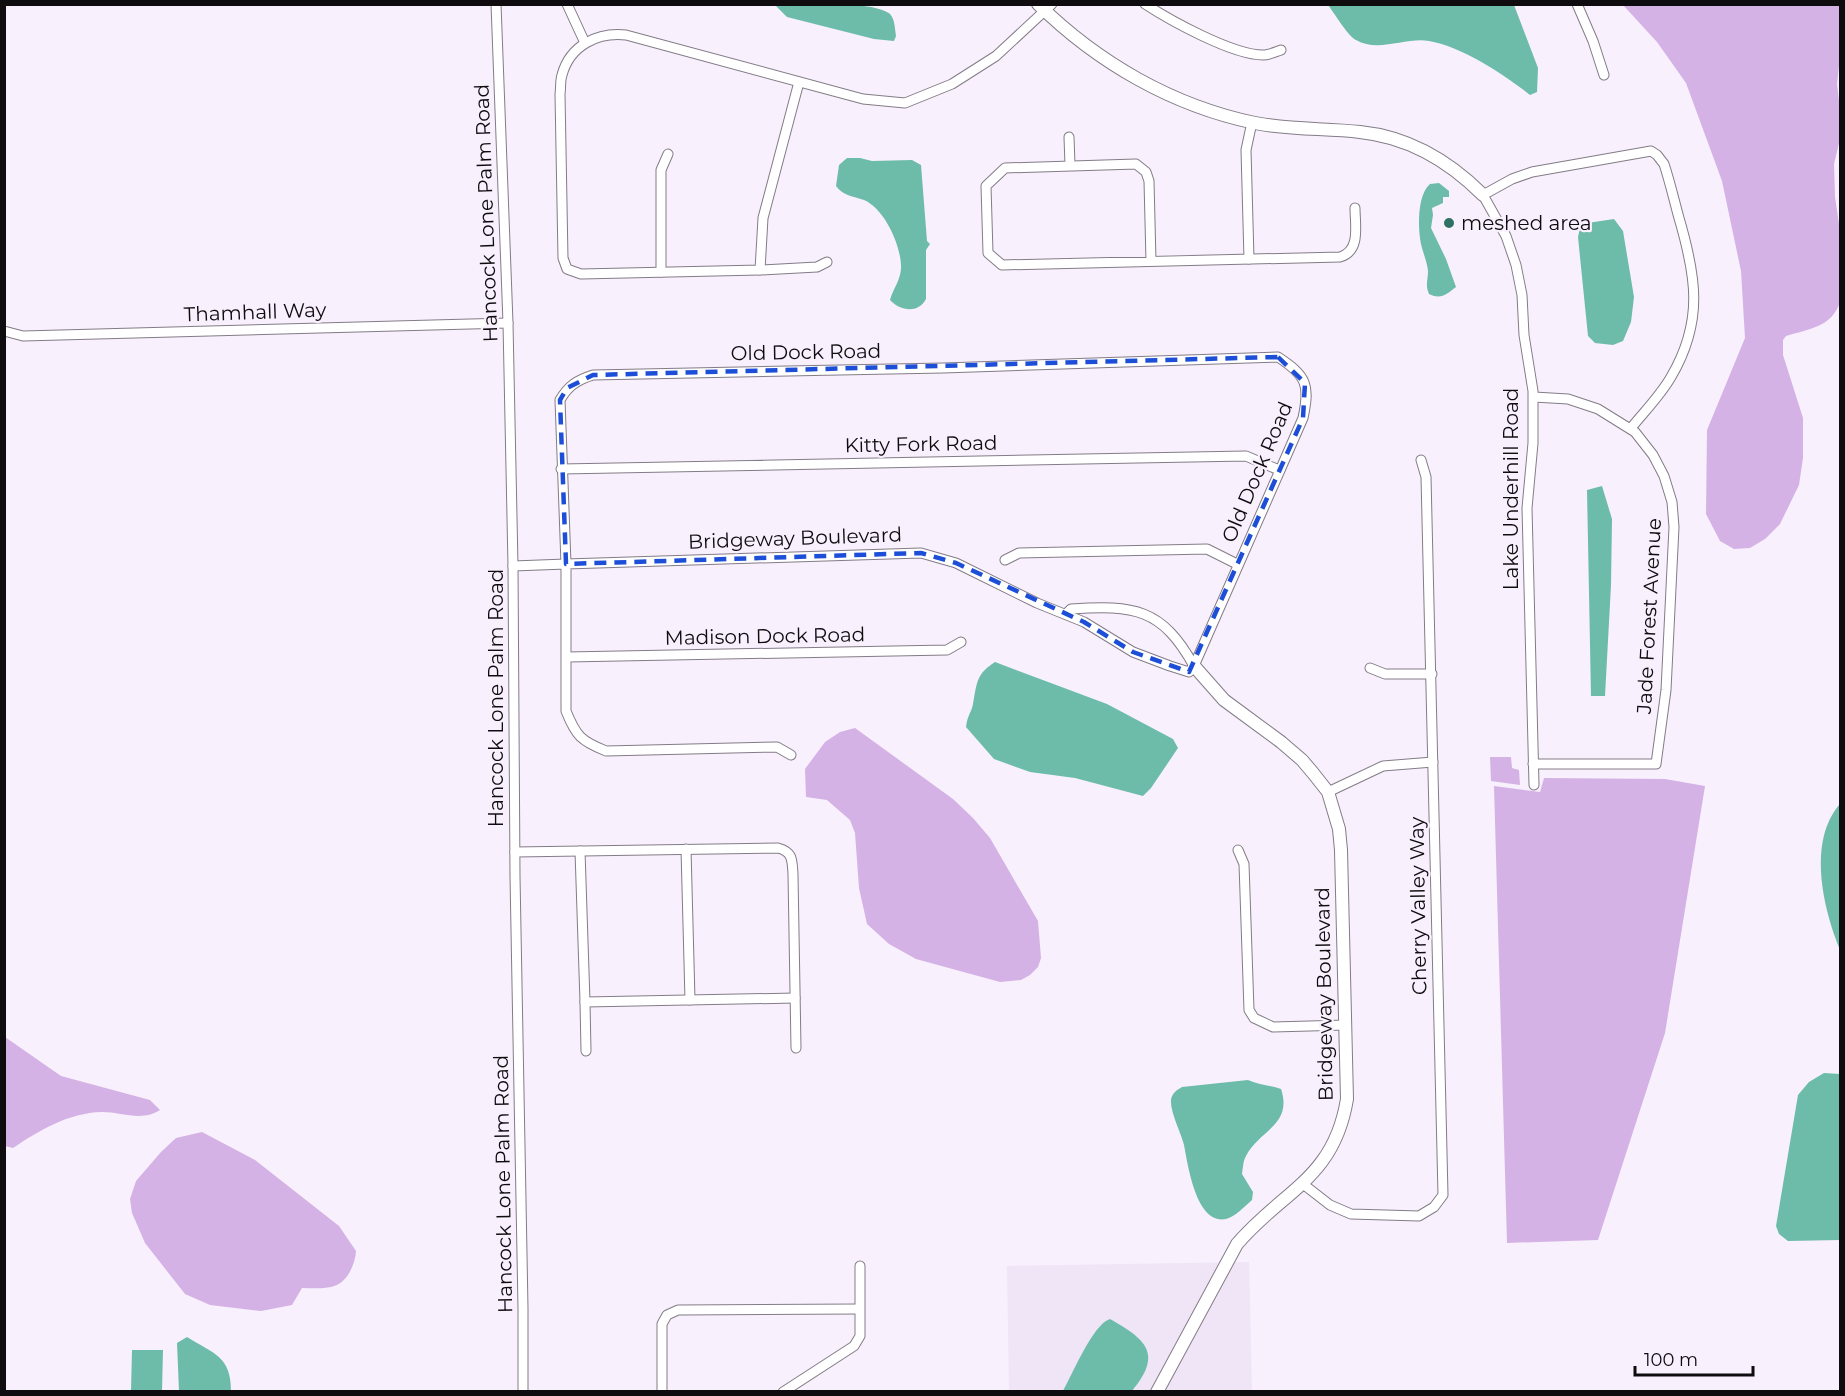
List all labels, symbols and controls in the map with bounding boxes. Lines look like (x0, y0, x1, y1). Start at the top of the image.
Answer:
street label: Hancock Lone Palm Road (469, 83, 503, 343)
place label: meshed area (1461, 211, 1592, 235)
marker: meshed area (1442, 216, 1456, 230)
street label: Thamhall Way (183, 298, 327, 326)
street label: Old Dock Road (730, 339, 882, 365)
street label: Lake Underhill Road (1499, 388, 1523, 590)
street label: Old Dock Road (1217, 398, 1297, 546)
street label: Kitty Fork Road (844, 431, 998, 457)
street label: Jade Forest Avenue (1632, 518, 1666, 715)
street label: Bridgeway Boulevard (688, 522, 902, 554)
street label: Hancock Lone Palm Road (484, 569, 508, 827)
street label: Madison Dock Road (665, 622, 865, 650)
street label: Cherry Valley Way (1404, 816, 1432, 995)
street label: Bridgeway Boulevard (1310, 887, 1338, 1101)
street label: Hancock Lone Palm Road (489, 1055, 517, 1313)
scale bar (1635, 1339, 1754, 1377)
text: 100 m (1644, 1349, 1698, 1371)

